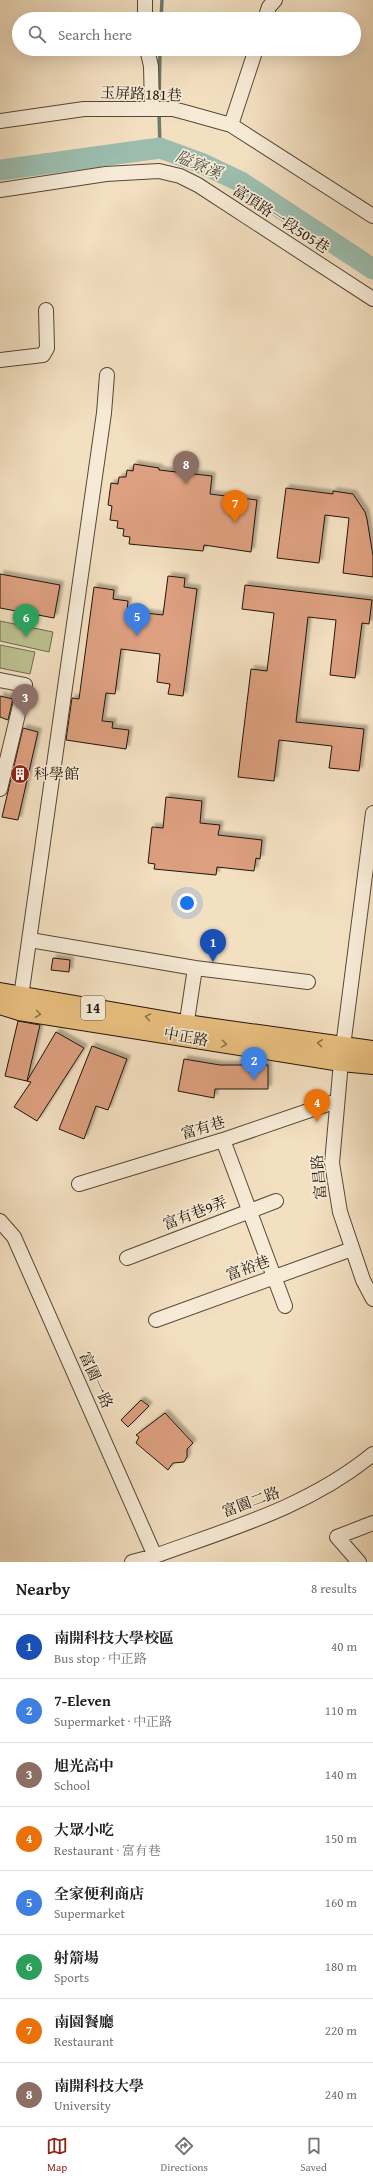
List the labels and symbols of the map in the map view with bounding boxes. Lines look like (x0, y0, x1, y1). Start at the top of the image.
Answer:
street label: 玉屏路181巷 (100, 82, 182, 105)
water label: 隘寮溪 (172, 144, 228, 185)
street label: 富頂路一段505巷 (229, 179, 334, 258)
pin: 8 (173, 451, 199, 484)
pin: 7 (222, 490, 248, 523)
pin: 5 (124, 603, 150, 636)
pin: 6 (13, 604, 39, 637)
pin: 3 (12, 684, 38, 717)
building icon: 科學館 (9, 763, 31, 785)
place label: 科學館 (34, 763, 79, 784)
your location (177, 893, 197, 913)
pin: 1 (200, 929, 226, 962)
road number: 14 (81, 996, 105, 1020)
one-way arrow (35, 1009, 41, 1018)
one-way arrow (145, 1013, 151, 1022)
street label: 中正路 (162, 1022, 210, 1051)
one-way arrow (220, 1039, 227, 1048)
one-way arrow (317, 1039, 324, 1048)
pin: 2 (241, 1047, 267, 1080)
pin: 4 (304, 1089, 330, 1122)
street label: 富有巷 (178, 1111, 227, 1144)
street label: 富昌路 (306, 1154, 331, 1200)
street label: 富有巷9弄 (160, 1191, 230, 1234)
street label: 富裕巷 (223, 1250, 273, 1285)
street label: 富園一路 (75, 1348, 118, 1411)
street label: 富園二路 (219, 1481, 283, 1522)

